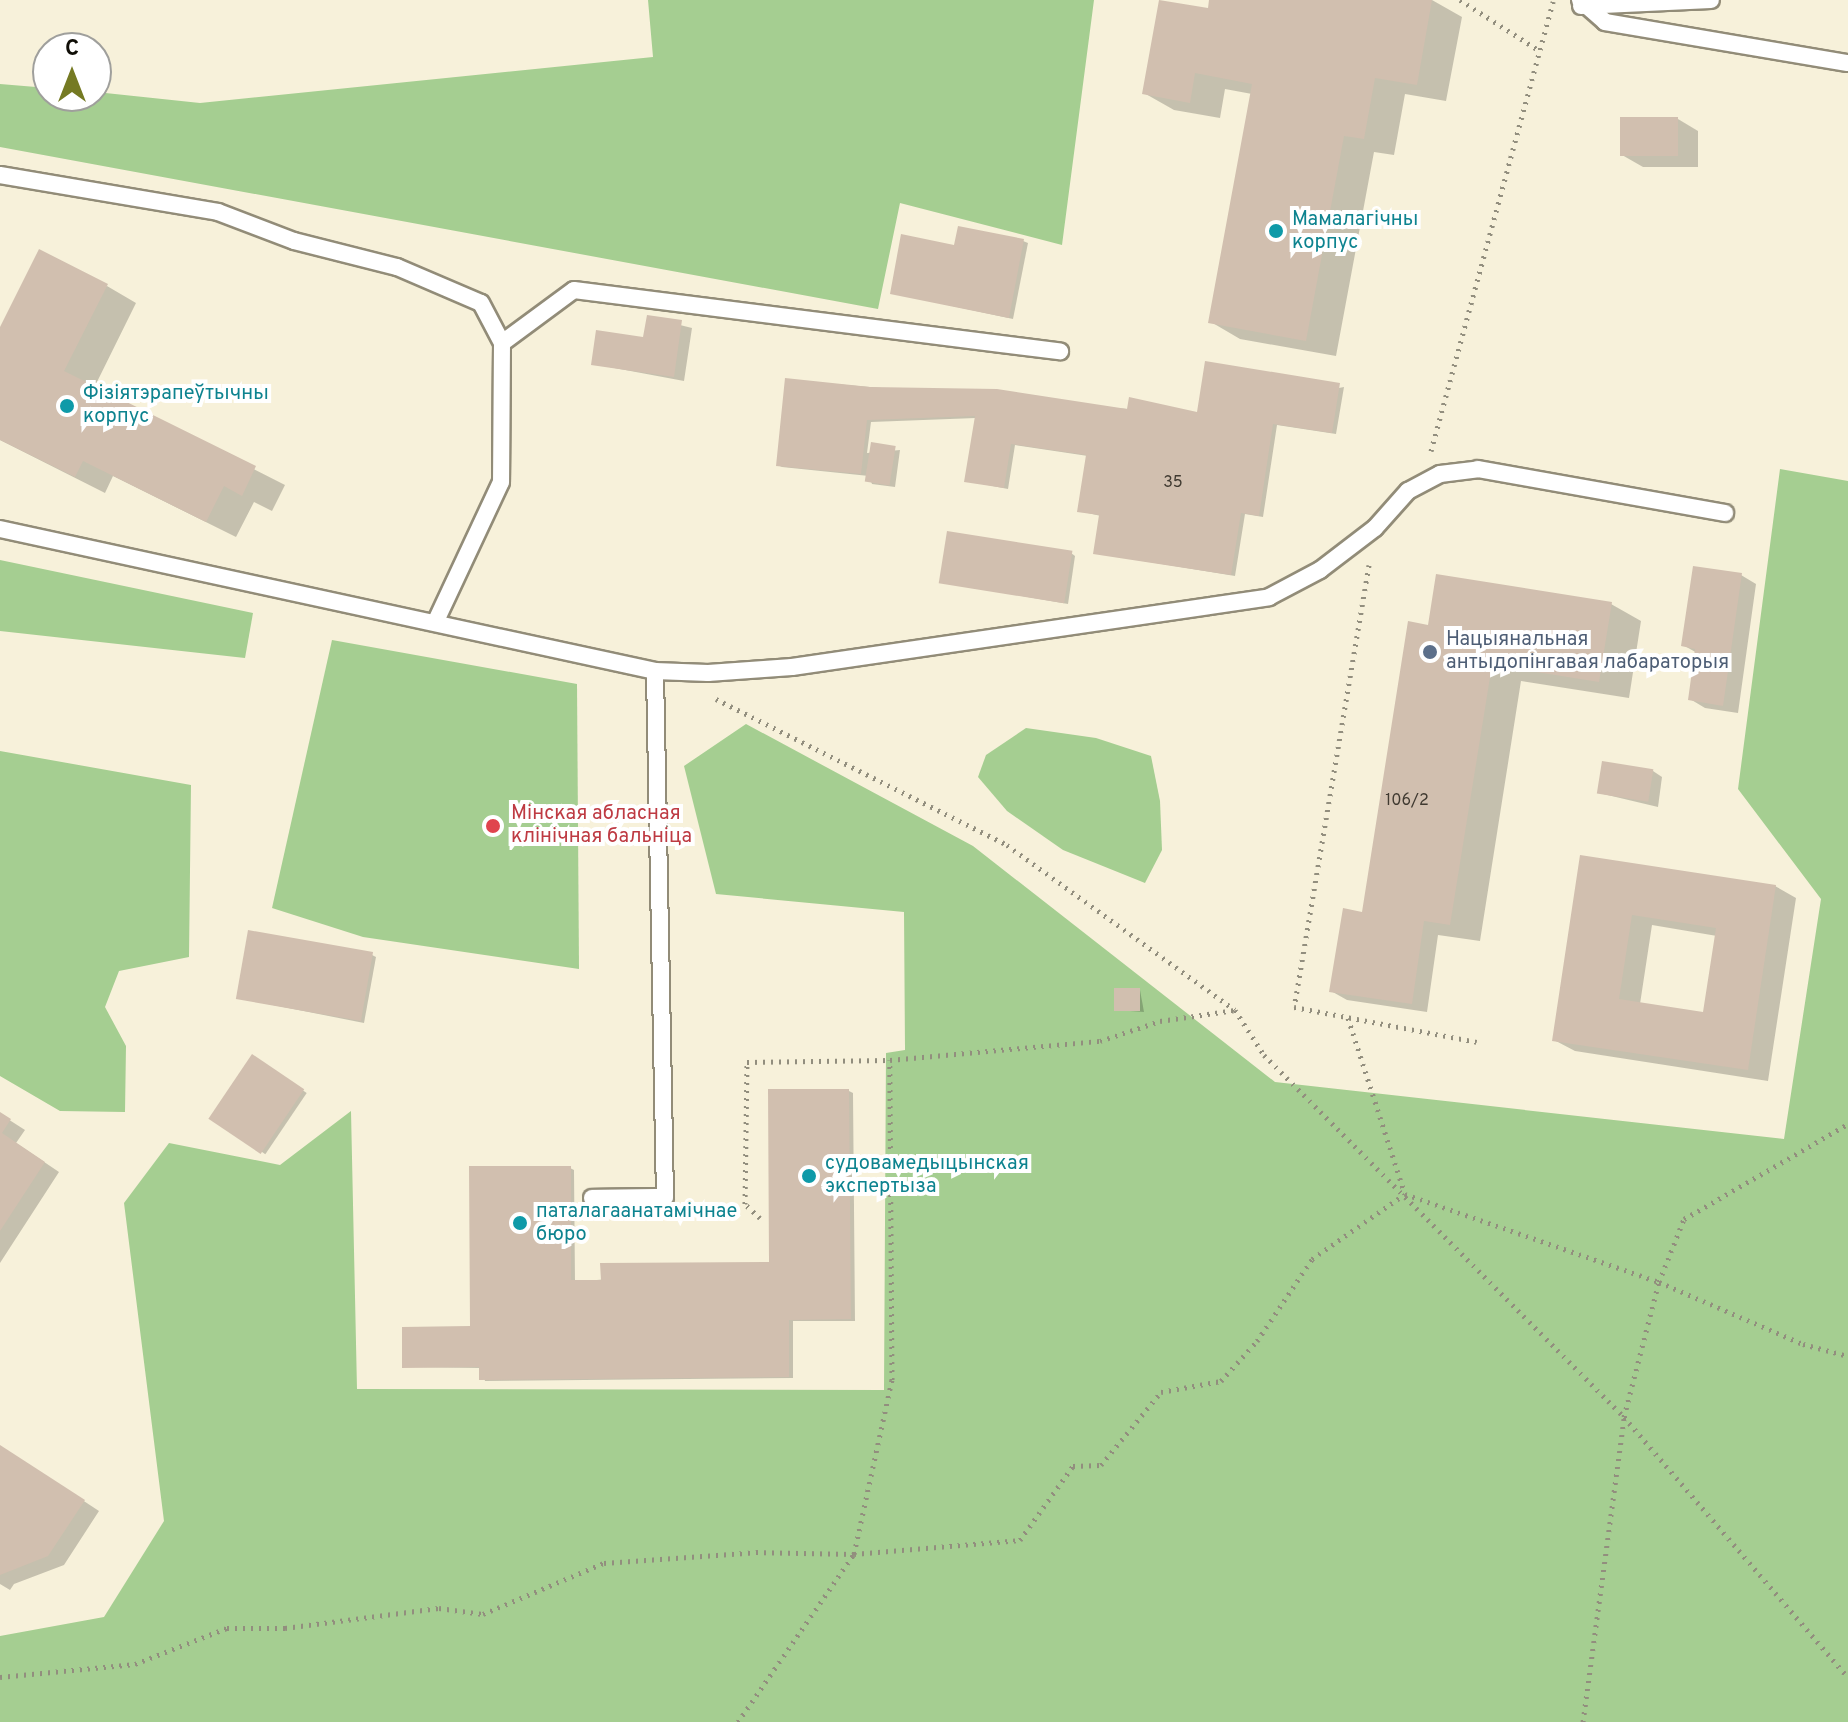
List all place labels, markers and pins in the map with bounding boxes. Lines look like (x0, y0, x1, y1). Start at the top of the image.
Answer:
place label: Мамалагічны корпус (1292, 208, 1418, 255)
marker: Мамалагічны корпус (1267, 222, 1285, 240)
place label: Фізіятэрапеўтычны корпус (83, 382, 269, 429)
marker: Фізіятэрапеўтычны корпус (58, 397, 76, 415)
place label: Нацыянальная антыдопінгавая лабараторыя (1446, 628, 1729, 675)
marker: Нацыянальная антыдопінгавая лабараторыя (1421, 643, 1439, 661)
place label: Мінская абласная клінічная бальніца (511, 802, 692, 849)
marker: Мінская абласная клінічная бальніца (482, 815, 504, 837)
place label: судовамедыцынская экспертыза (825, 1152, 1029, 1199)
marker: судовамедыцынская экспертыза (800, 1167, 818, 1185)
place label: паталагаанатамічнае бюро (536, 1200, 737, 1247)
marker: паталагаанатамічнае бюро (511, 1214, 529, 1232)

